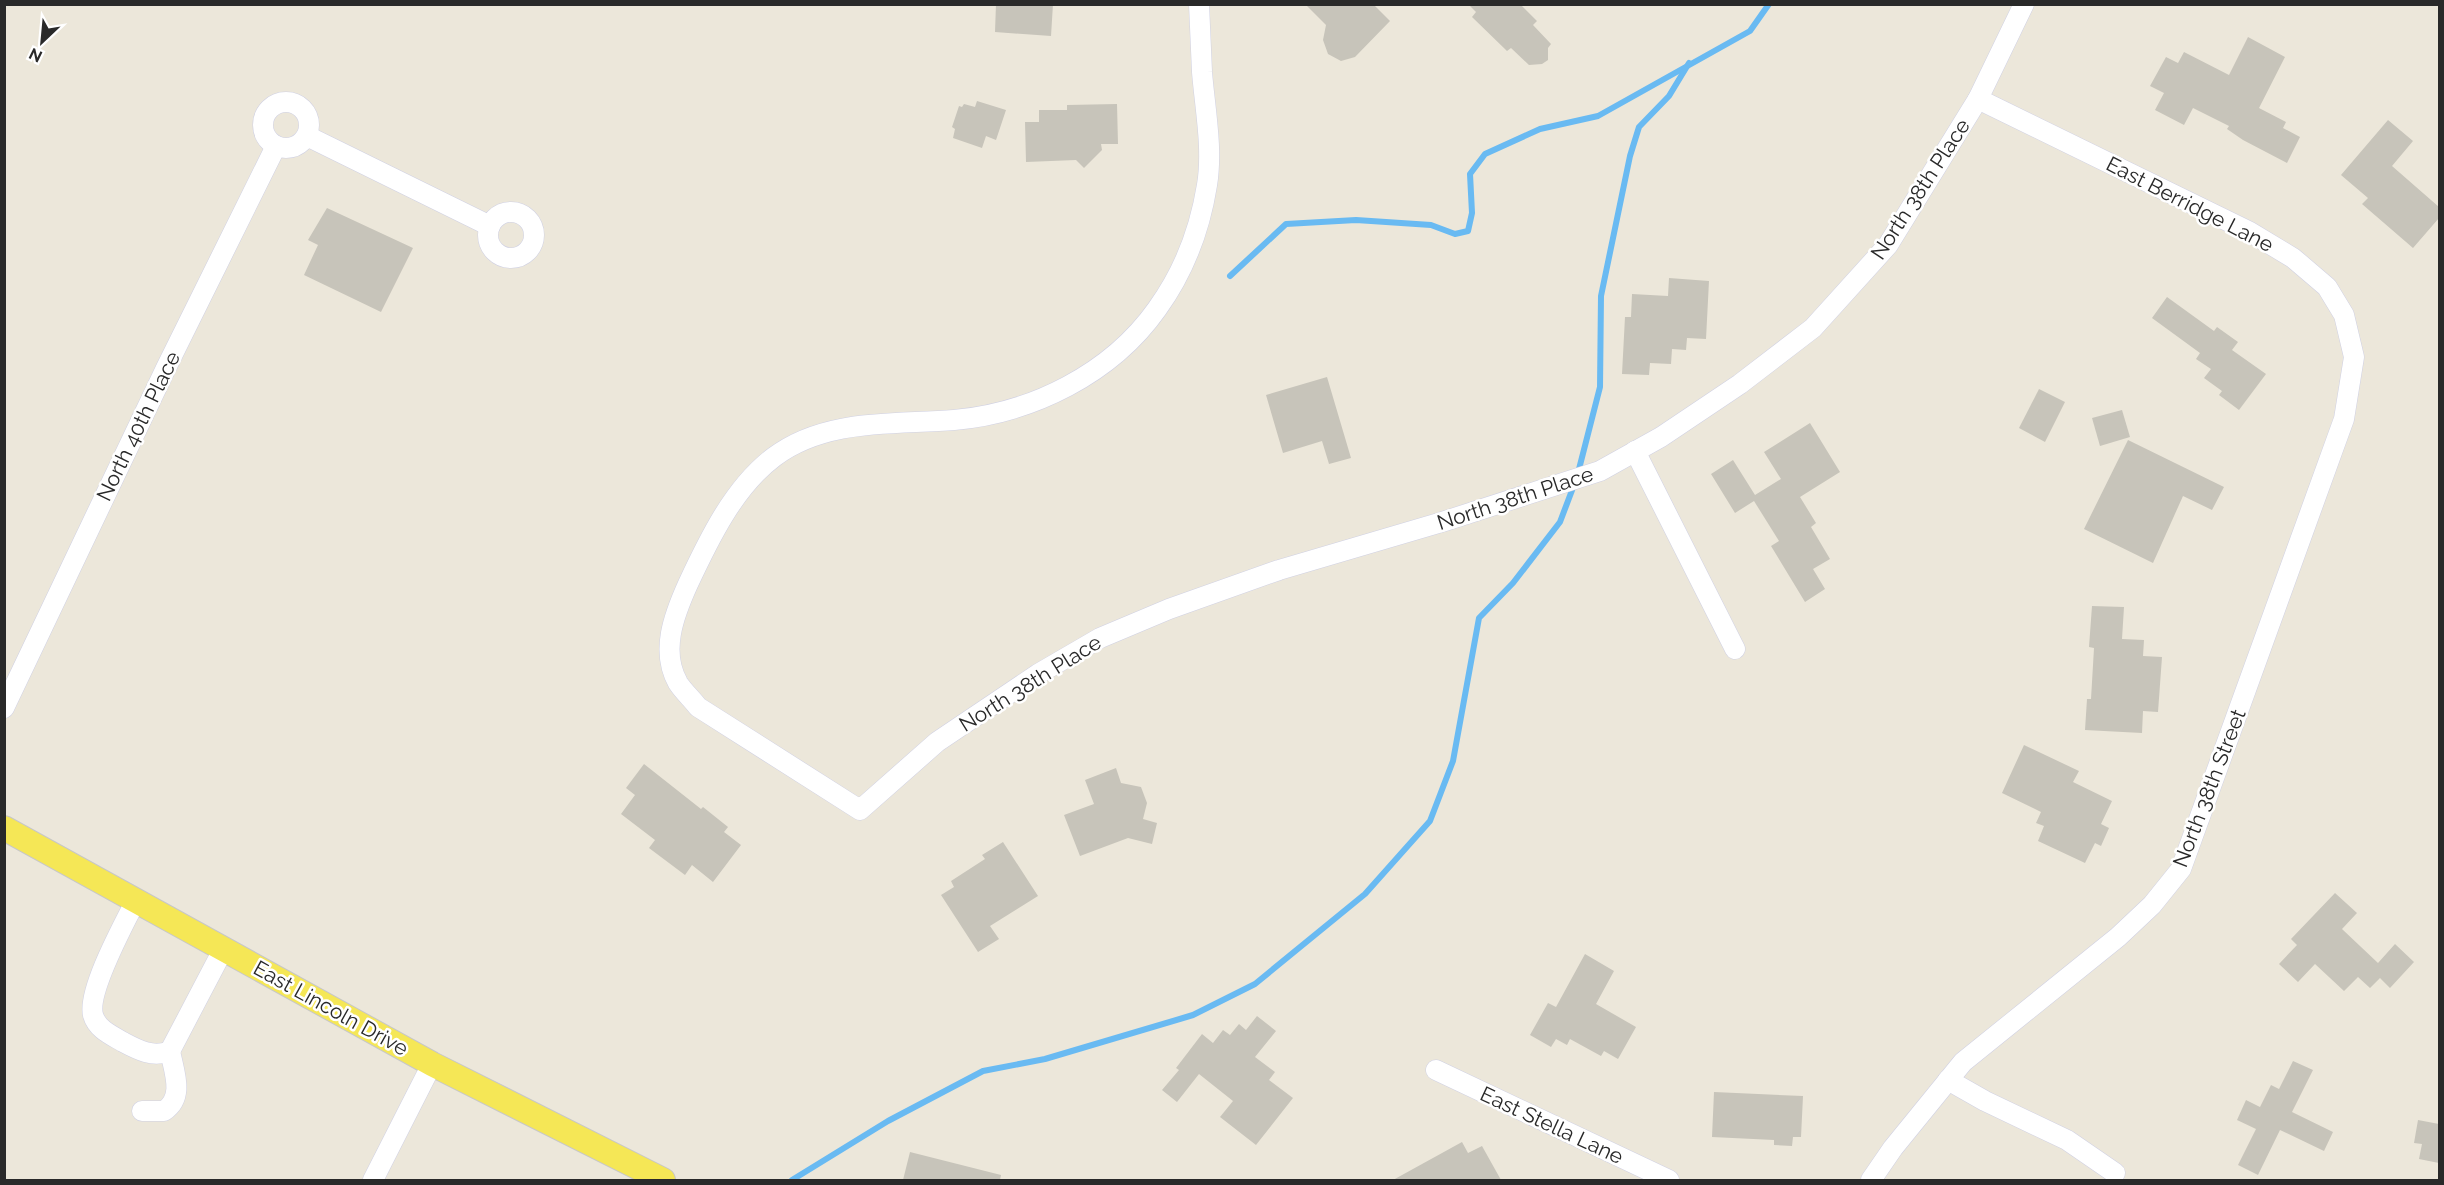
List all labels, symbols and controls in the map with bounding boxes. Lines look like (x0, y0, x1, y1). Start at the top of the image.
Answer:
north arrow (12, 12, 72, 72)
text: N (26, 44, 45, 66)
street label: North 38th Place (1865, 114, 1975, 264)
street label: East Berridge Lane (2102, 151, 2278, 257)
street label: North 40th Place (91, 347, 185, 505)
street label: North 38th Place (1434, 461, 1596, 535)
street label: North 38th Place (954, 629, 1106, 737)
street label: North 38th Street (2167, 706, 2251, 870)
street label: East Lincoln Drive (249, 955, 413, 1061)
street label: East Stella Lane (1477, 1081, 1627, 1169)

